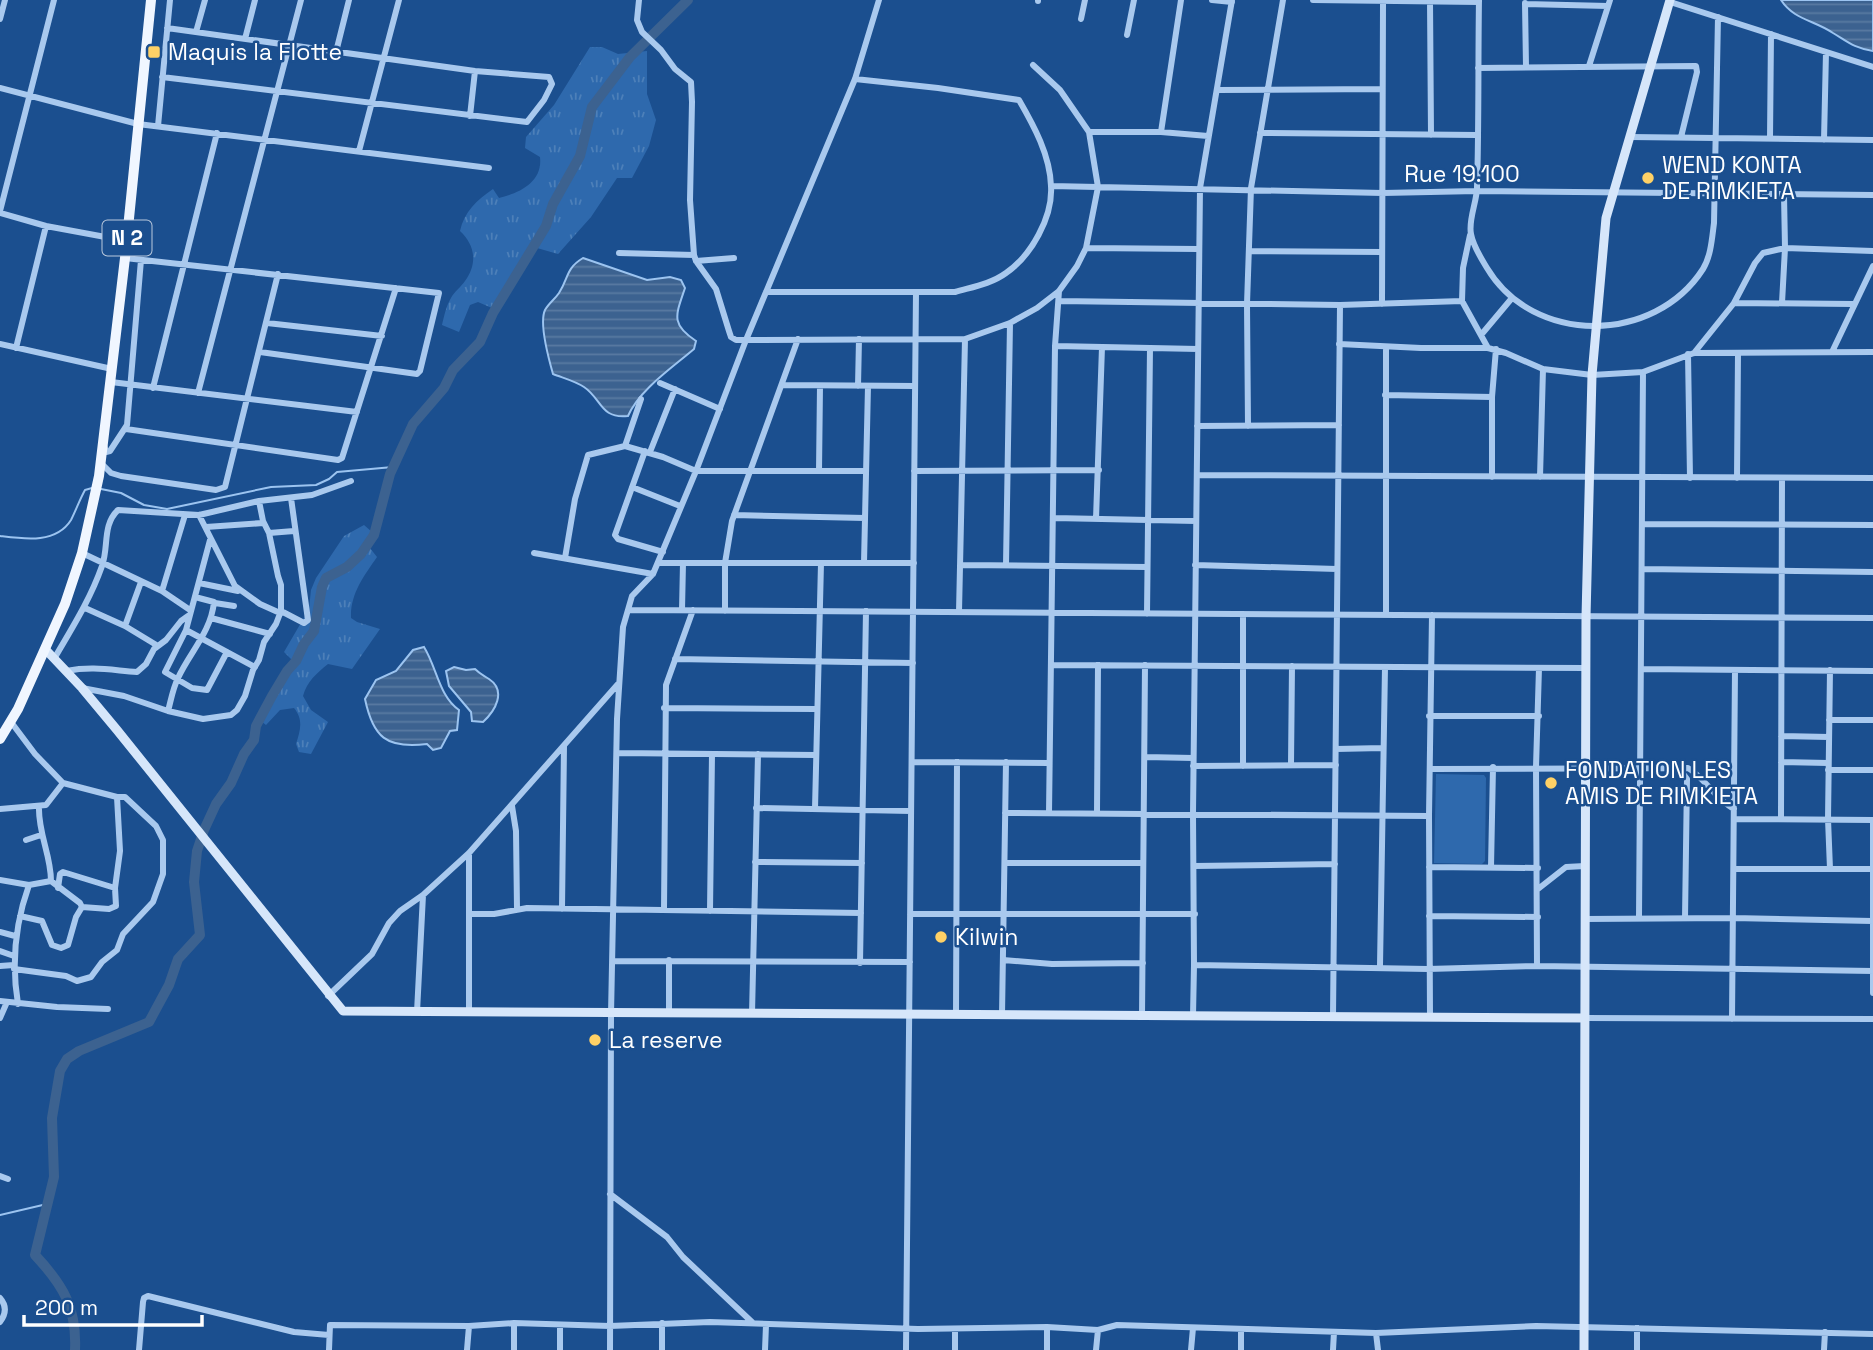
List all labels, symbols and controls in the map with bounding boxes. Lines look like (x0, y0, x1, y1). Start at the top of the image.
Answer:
place label: Maquis la Flotte (168, 37, 342, 67)
marker: Maquis la Flotte (146, 44, 162, 60)
place label: WEND KONTA DE RIMKIETA (1662, 150, 1802, 206)
street label: Rue 19.100 (1404, 159, 1520, 189)
marker: WEND KONTA DE RIMKIETA (1640, 170, 1656, 186)
road number: N 2 (102, 220, 152, 256)
place label: FONDATION LES AMIS DE RIMKIETA (1565, 755, 1758, 811)
marker: FONDATION LES AMIS DE RIMKIETA (1543, 775, 1559, 791)
place label: Kilwin (955, 922, 1018, 952)
marker: Kilwin (933, 929, 949, 945)
place label: La reserve (609, 1025, 723, 1055)
marker: La reserve (587, 1032, 603, 1048)
scale bar (24, 1284, 203, 1328)
text: 200 m (35, 1294, 98, 1321)

